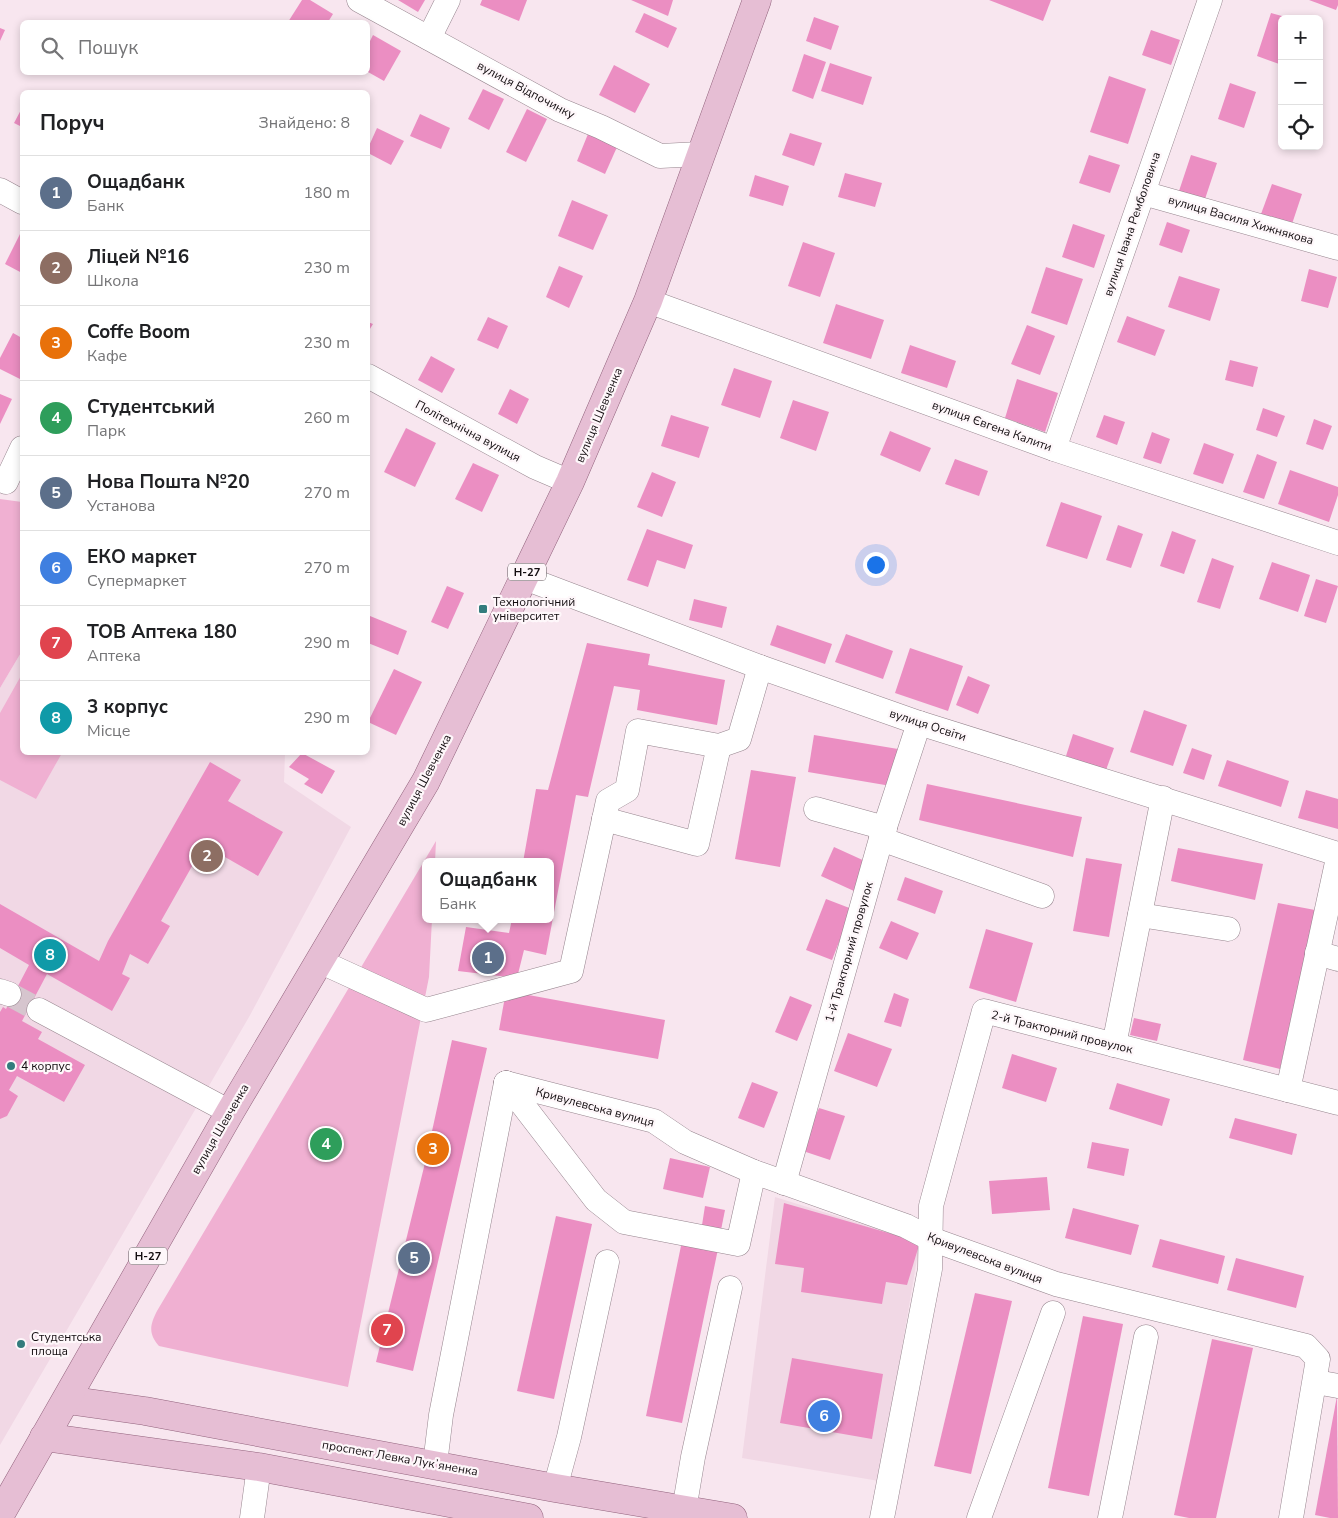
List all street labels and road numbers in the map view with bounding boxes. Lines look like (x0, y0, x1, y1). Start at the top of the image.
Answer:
street label: вулиця Відпочинку (474, 58, 578, 123)
street label: вулиця Івана Ремболовича (1100, 150, 1164, 298)
street label: вулиця Василя Хижнякова (1166, 192, 1316, 248)
street label: вулиця Шевченка (572, 365, 626, 465)
street label: Політехнічна вулиця (413, 397, 523, 465)
street label: вулиця Євгена Калити (930, 397, 1054, 455)
road number: Н-27 (508, 564, 546, 580)
street label: вулиця Освіти (888, 705, 968, 745)
street label: вулиця Шевченка (393, 731, 455, 829)
street label: 1-й Тракторний провулок (821, 879, 877, 1024)
street label: 2-й Тракторний провулок (990, 1007, 1135, 1058)
street label: вулиця Шевченка (188, 1081, 252, 1177)
street label: Кривулевська вулиця (534, 1083, 656, 1131)
street label: Кривулевська вулиця (925, 1229, 1045, 1287)
road number: Н-27 (129, 1248, 167, 1264)
street label: проспект Левка Лукʼяненка (321, 1436, 479, 1480)

